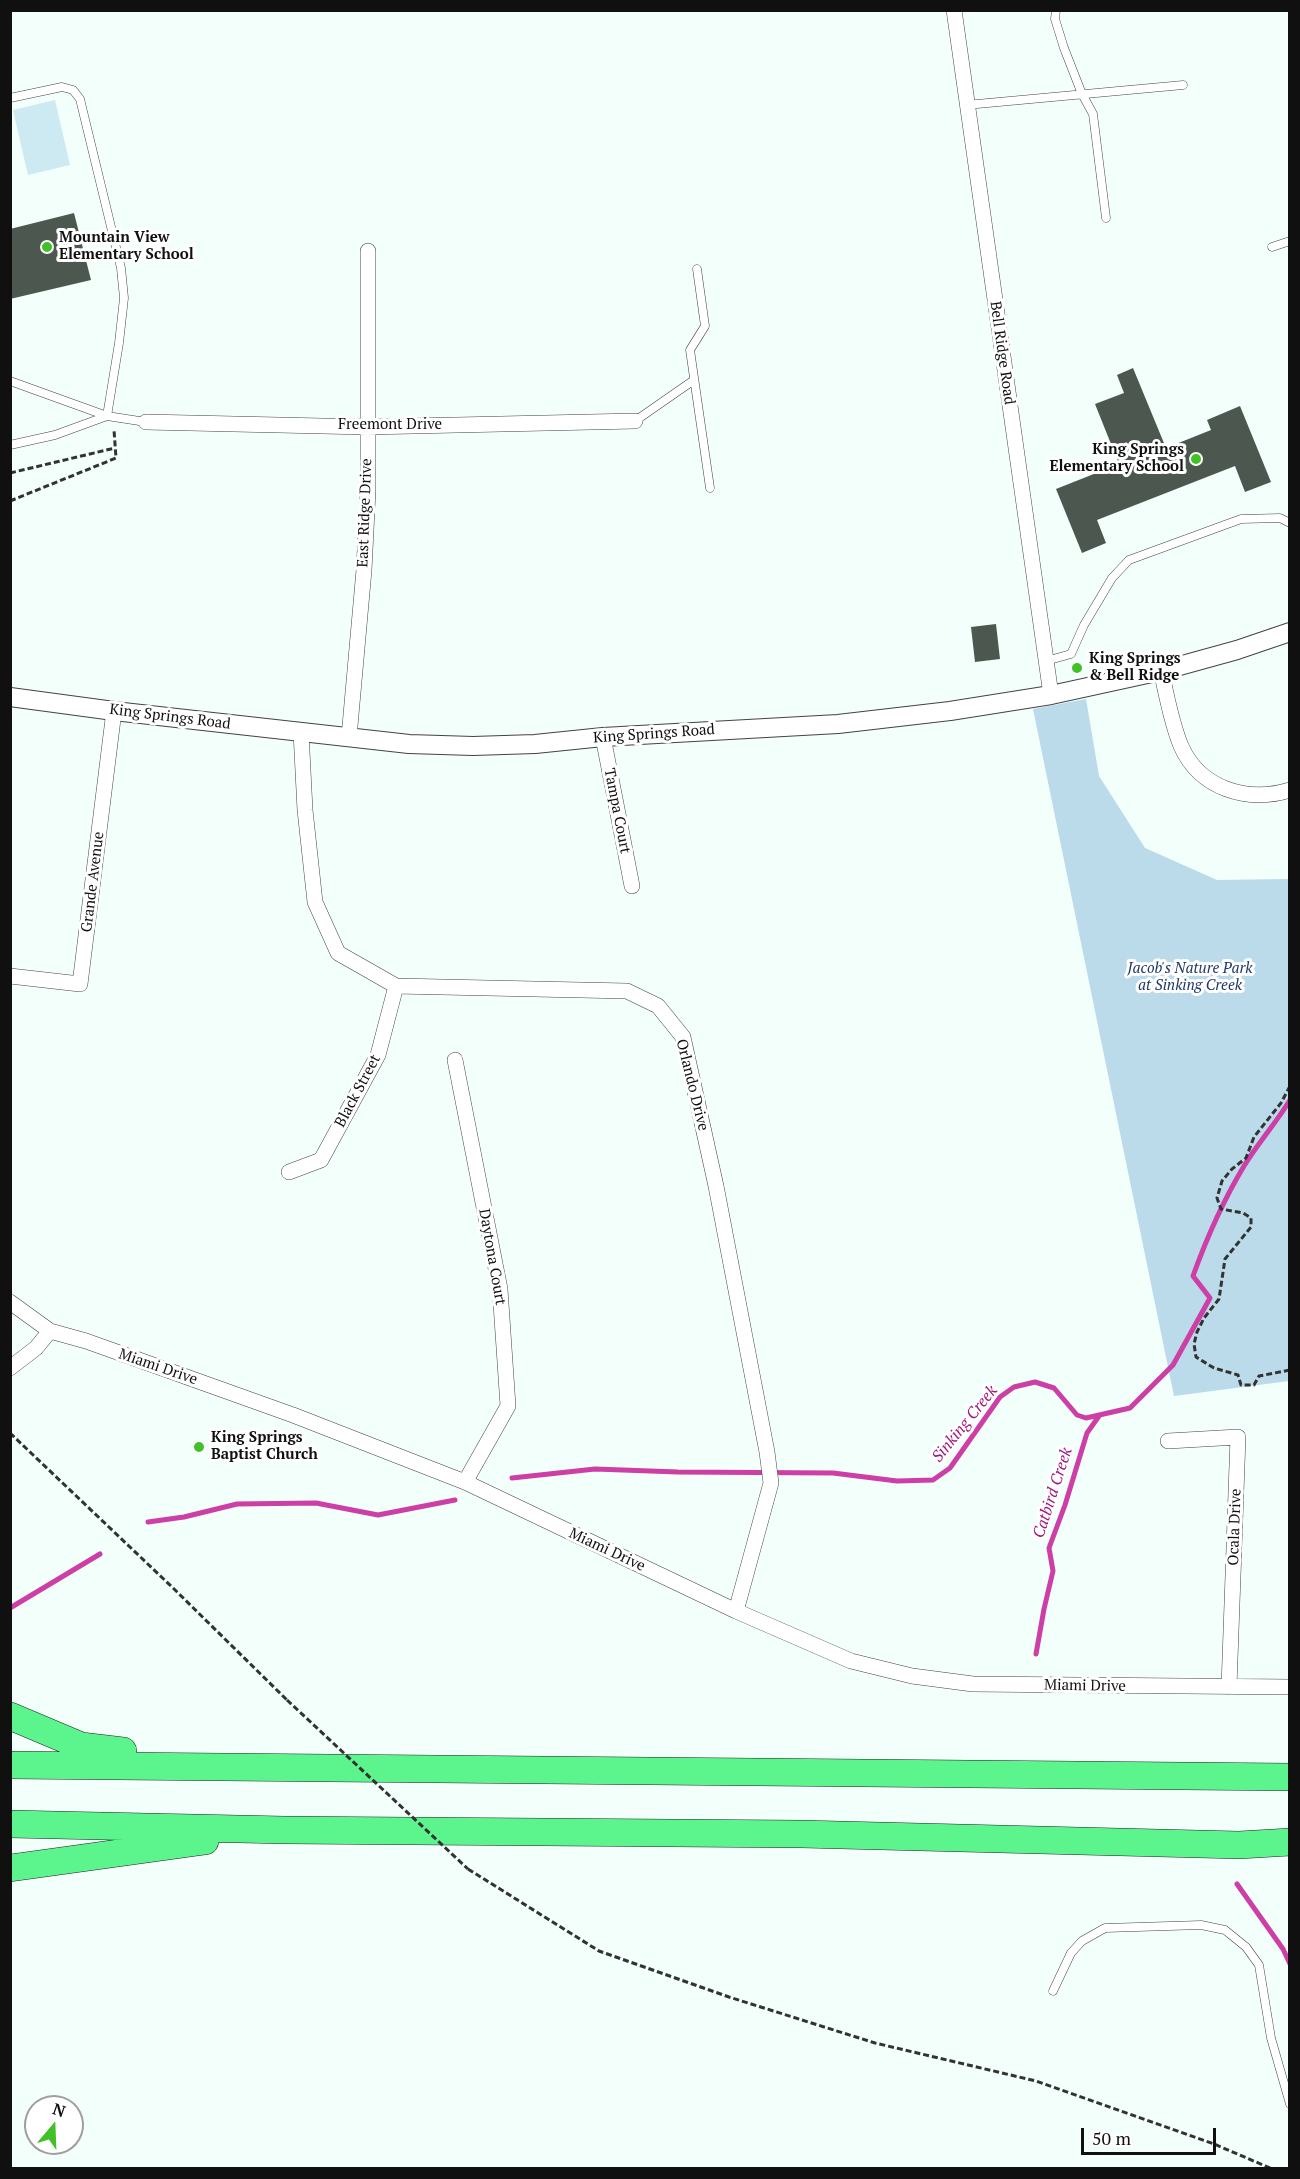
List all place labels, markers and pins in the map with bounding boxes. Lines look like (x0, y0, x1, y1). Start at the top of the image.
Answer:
place label: Mountain View Elementary School (59, 229, 194, 264)
marker: Mountain View Elementary School (40, 240, 54, 254)
place label: King Springs Elementary School (1049, 441, 1184, 476)
marker: King Springs Elementary School (1189, 452, 1203, 466)
place label: King Springs & Bell Ridge (1089, 650, 1181, 685)
marker: King Springs & Bell Ridge (1070, 661, 1084, 675)
place label: King Springs Baptist Church (211, 1429, 318, 1464)
marker: King Springs Baptist Church (192, 1440, 206, 1454)

